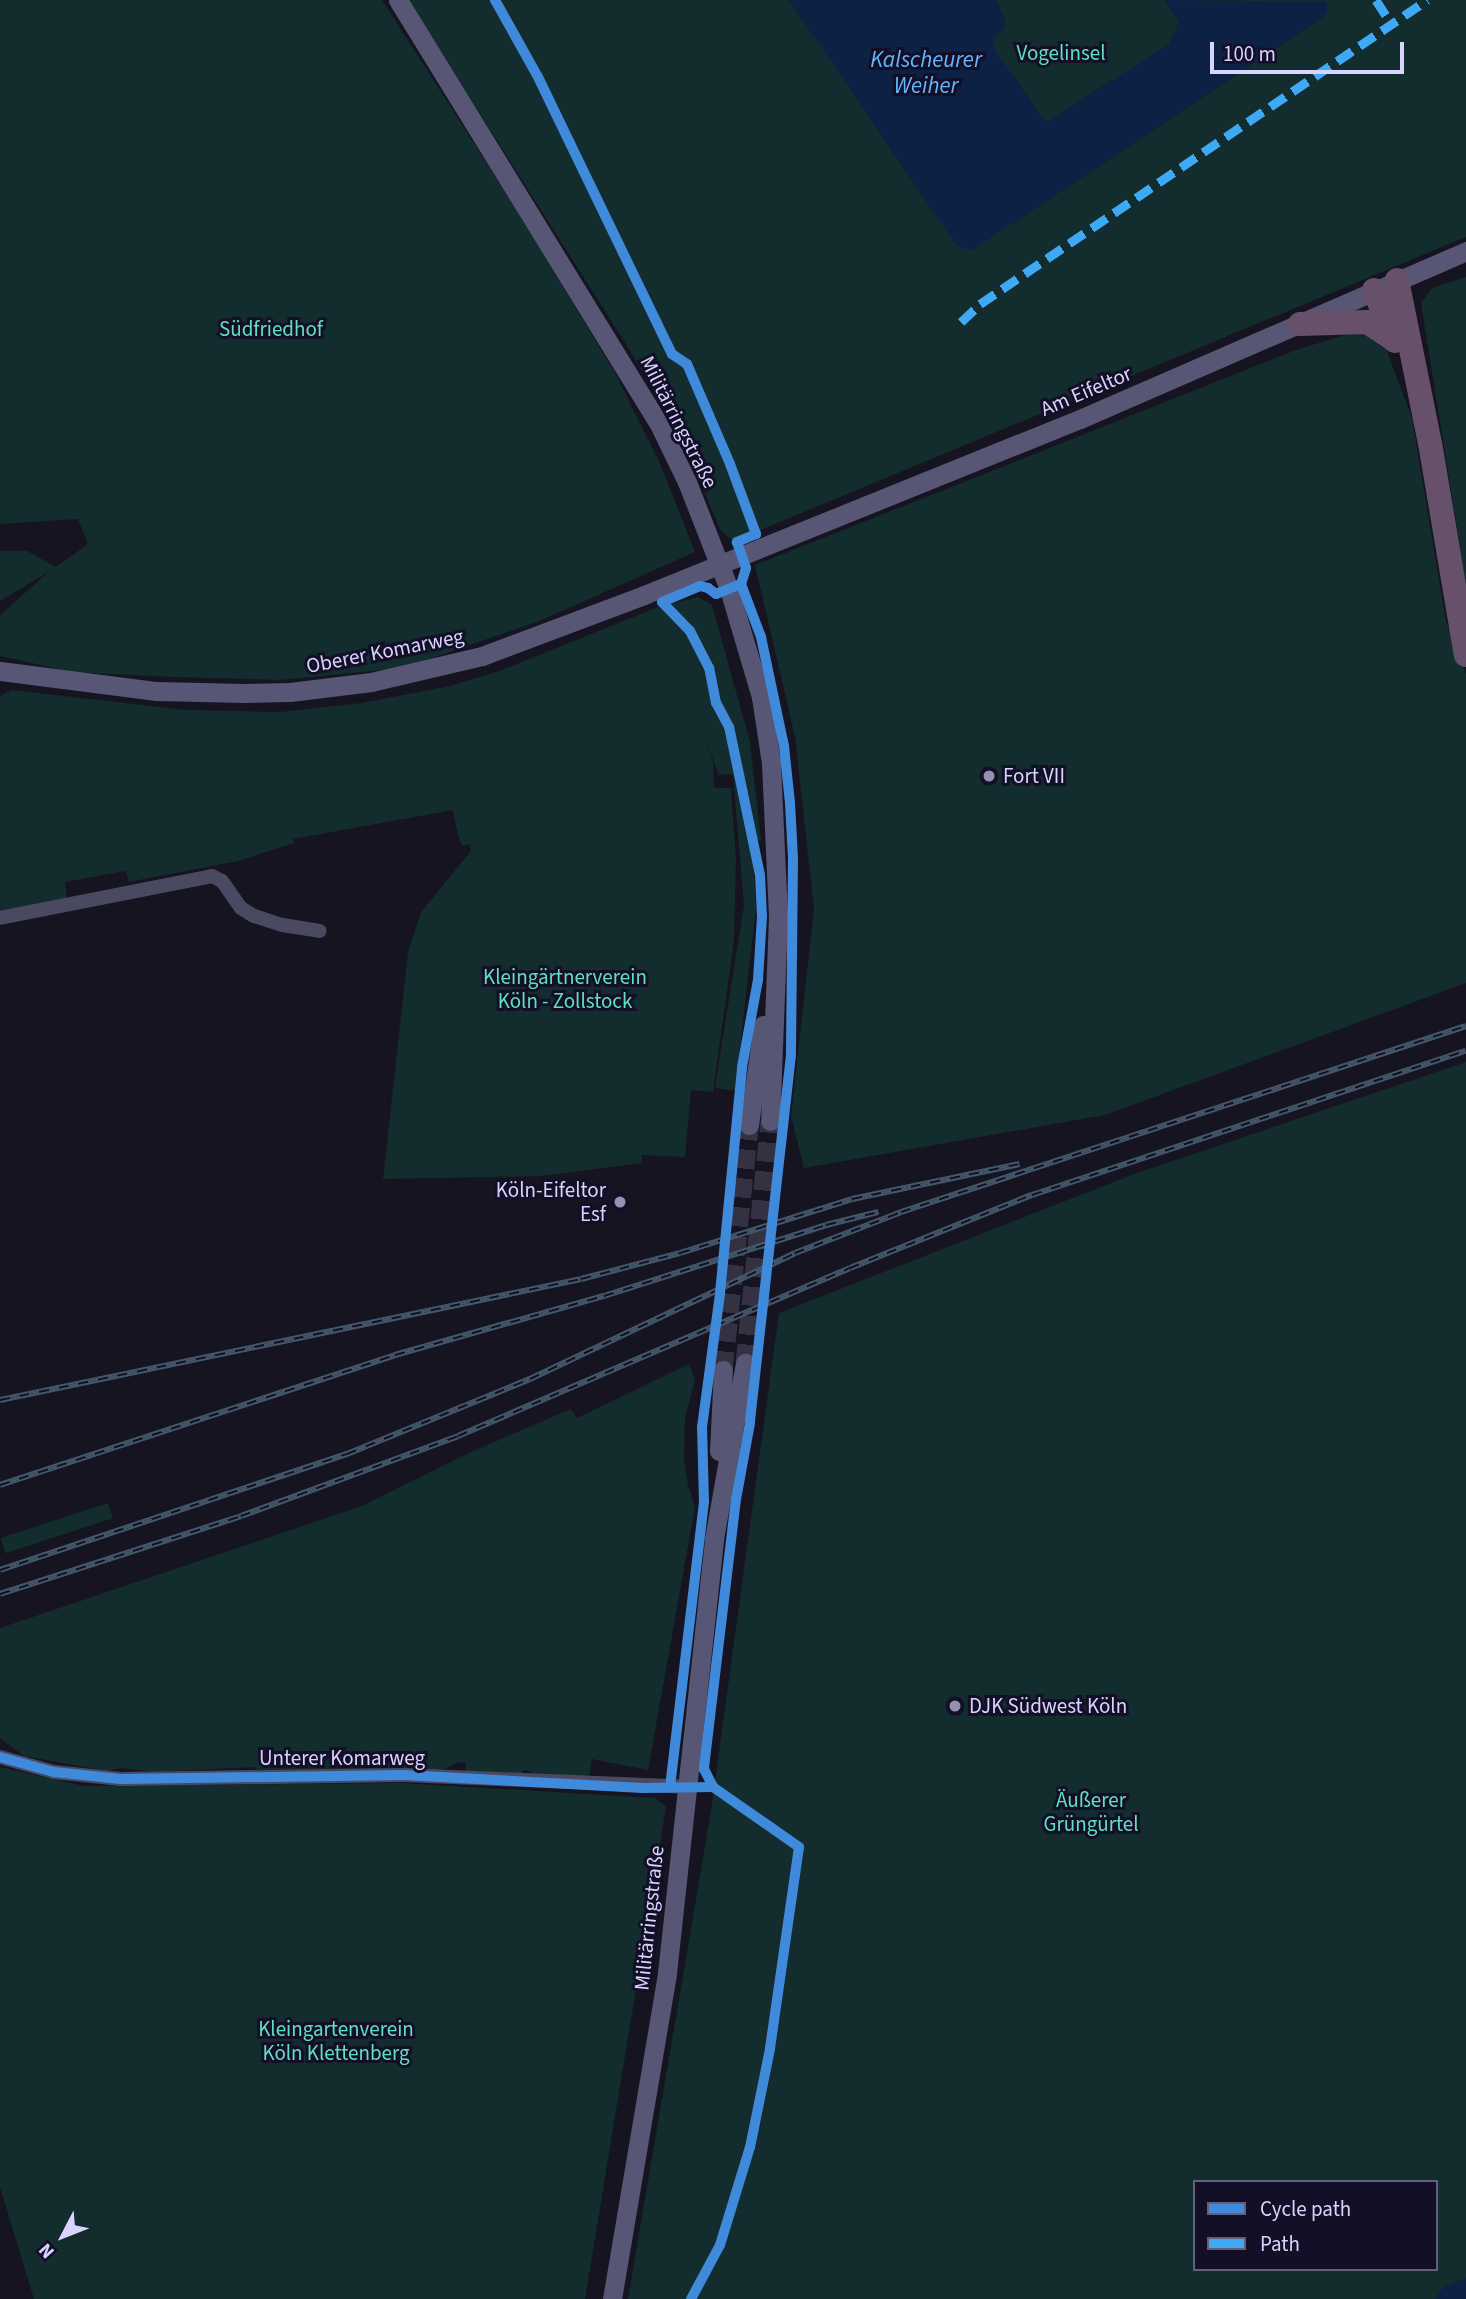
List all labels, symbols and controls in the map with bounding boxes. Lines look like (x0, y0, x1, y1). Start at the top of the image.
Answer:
scale bar (1214, 28, 1408, 72)
text: 100 m (1223, 39, 1276, 69)
park label: Vogelinsel (1016, 40, 1106, 66)
water label: Kalscheurer Weiher (870, 46, 982, 100)
park label: Südfriedhof (219, 316, 323, 342)
street label: Militärringstraße (635, 352, 723, 492)
street label: Am Eifeltor (1037, 361, 1135, 421)
street label: Oberer Komarweg (304, 623, 466, 679)
place label: Fort VII (1003, 763, 1065, 789)
marker: Fort VII (981, 768, 997, 784)
park label: Kleingärtnerverein Köln - Zollstock (483, 964, 647, 1014)
place label: Köln-Eifeltor Esf (496, 1177, 606, 1227)
marker: Köln-Eifeltor Esf (612, 1194, 628, 1210)
place label: DJK Südwest Köln (969, 1693, 1127, 1719)
marker: DJK Südwest Köln (947, 1698, 963, 1714)
street label: Unterer Komarweg (259, 1745, 425, 1771)
park label: Äußerer Grüngürtel (1043, 1787, 1139, 1837)
street label: Militärringstraße (629, 1844, 669, 1992)
park label: Kleingartenverein Köln Klettenberg (258, 2016, 414, 2066)
legend (1193, 2180, 1438, 2271)
text: Cycle path (1260, 2194, 1351, 2224)
north arrow (28, 2201, 98, 2271)
text: Path (1260, 2229, 1300, 2259)
text: N (33, 2237, 61, 2264)

